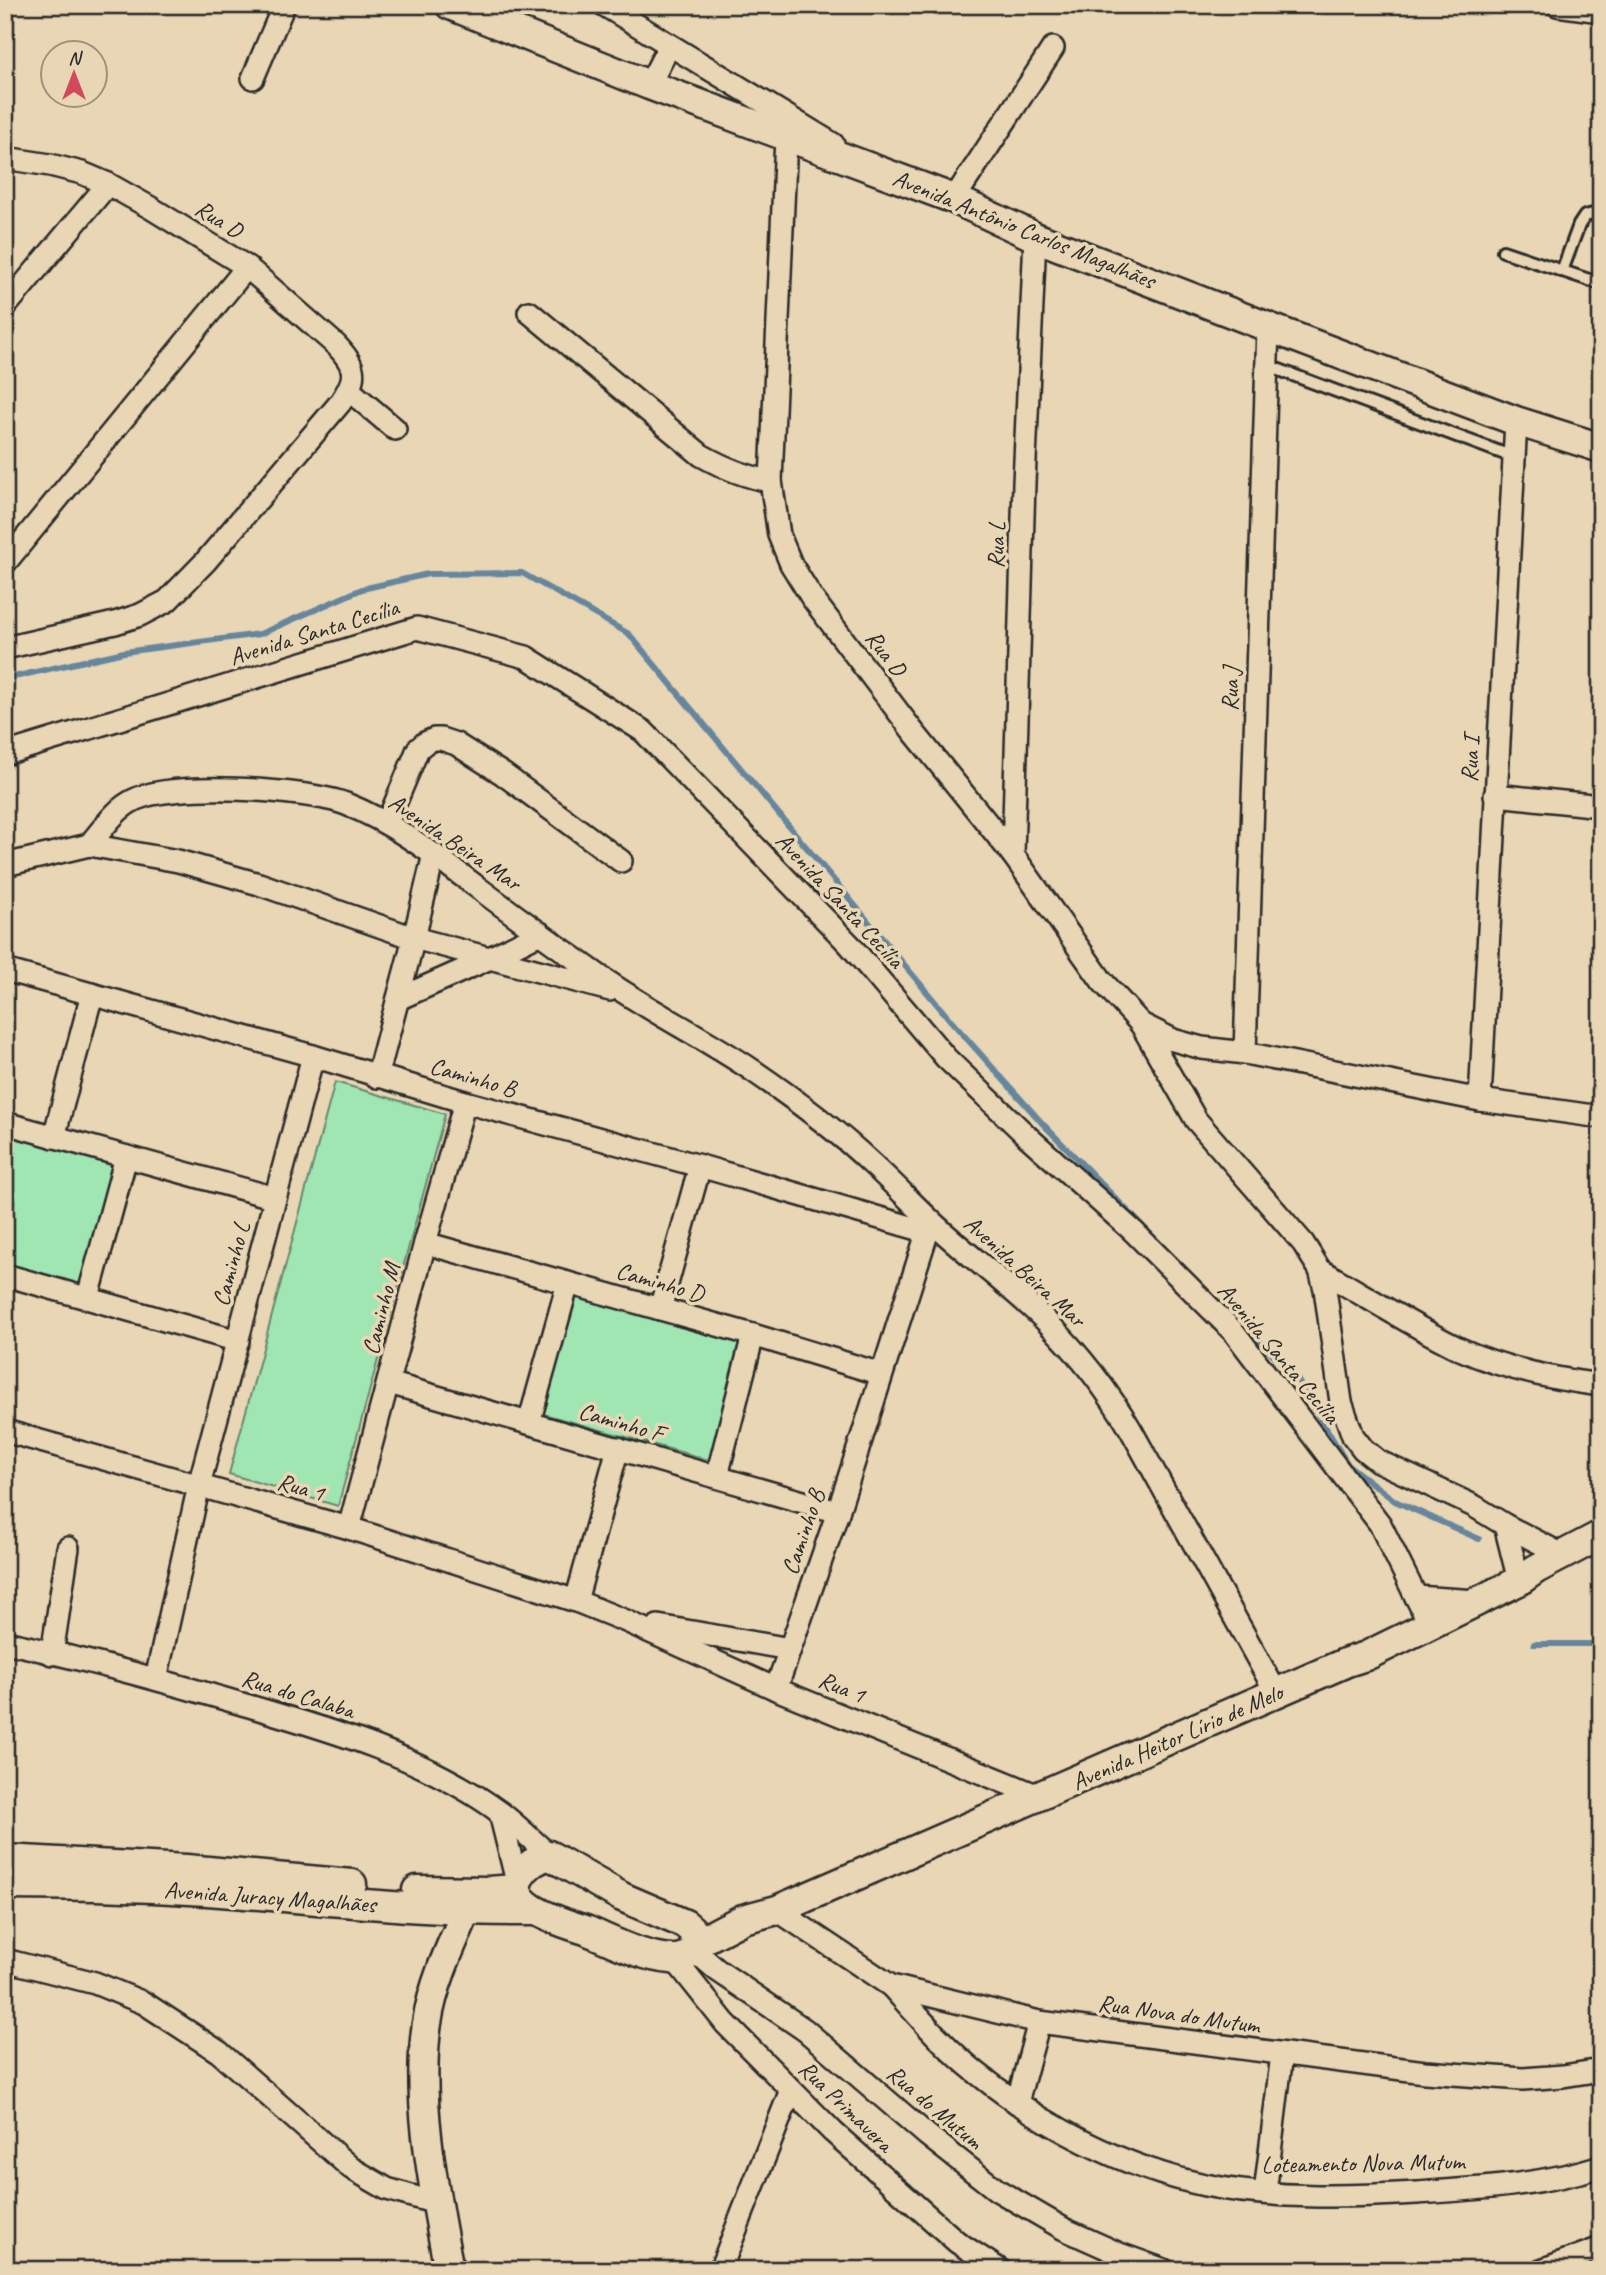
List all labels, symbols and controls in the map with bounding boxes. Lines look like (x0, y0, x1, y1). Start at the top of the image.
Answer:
north arrow (38, 38, 108, 108)
text: N (68, 46, 83, 70)
street label: Avenida Antônio Carlos Magalhães (889, 163, 1162, 296)
street label: Rua D (190, 193, 250, 246)
street label: Rua L (980, 520, 1012, 569)
street label: Avenida Santa Cecília (226, 592, 403, 672)
street label: Rua D (859, 624, 914, 684)
street label: Rua J (1214, 663, 1246, 711)
street label: Rua I (1454, 730, 1486, 783)
street label: Avenida Beira Mar (383, 787, 529, 899)
street label: Avenida Santa Cecília (769, 826, 912, 975)
street label: Caminho B (426, 1050, 521, 1104)
street label: Avenida Beira Mar (958, 1208, 1094, 1335)
street label: Caminho L (205, 1218, 257, 1309)
street label: Caminho D (613, 1255, 709, 1309)
street label: Caminho M (355, 1258, 407, 1358)
street label: Avenida Santa Cecília (1211, 1276, 1348, 1431)
street label: Caminho F (575, 1396, 672, 1450)
street label: Rua 1 (274, 1466, 329, 1508)
street label: Caminho B (774, 1484, 832, 1579)
street label: Rua do Calaba (238, 1663, 360, 1726)
street label: Rua 1 (814, 1664, 871, 1710)
street label: Avenida Heitor Lírio de Melo (1067, 1676, 1289, 1797)
street label: Avenida Juracy Magalhães (163, 1875, 380, 1920)
street label: Rua Nova do Mutum (1096, 1988, 1264, 2041)
street label: Rua Primavera (792, 2054, 901, 2160)
street label: Rua do Mutum (881, 2058, 990, 2156)
street label: Loteamento Nova Mutum (1261, 2146, 1467, 2180)

